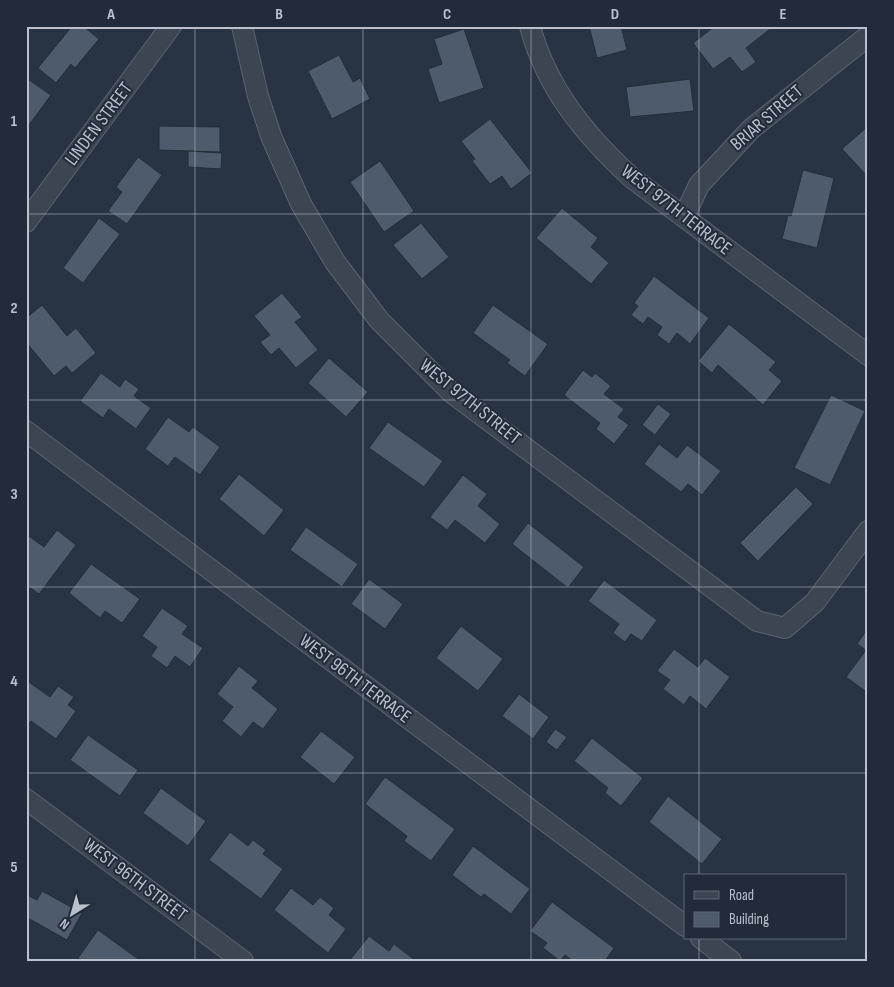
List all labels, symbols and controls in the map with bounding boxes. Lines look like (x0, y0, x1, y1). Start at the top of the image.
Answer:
text: A (106, 5, 115, 24)
text: B (275, 5, 283, 24)
text: C (443, 5, 451, 24)
text: D (611, 5, 619, 24)
text: E (780, 5, 787, 24)
street label: LINDEN STREET (60, 78, 138, 170)
street label: BRIAR STREET (726, 80, 808, 156)
text: 1 (11, 112, 18, 131)
street label: WEST 97TH TERRACE (616, 160, 736, 260)
text: 2 (10, 299, 18, 318)
street label: WEST 97TH STREET (415, 354, 526, 450)
text: 3 (10, 485, 18, 504)
street label: WEST 96TH TERRACE (295, 630, 415, 728)
text: 4 (10, 672, 18, 691)
street label: WEST 96TH STREET (79, 834, 192, 927)
text: 5 (10, 858, 18, 877)
legend (684, 874, 846, 940)
text: Road (729, 886, 754, 905)
north arrow (48, 890, 98, 940)
text: Building (729, 910, 769, 929)
text: N (56, 915, 73, 933)

